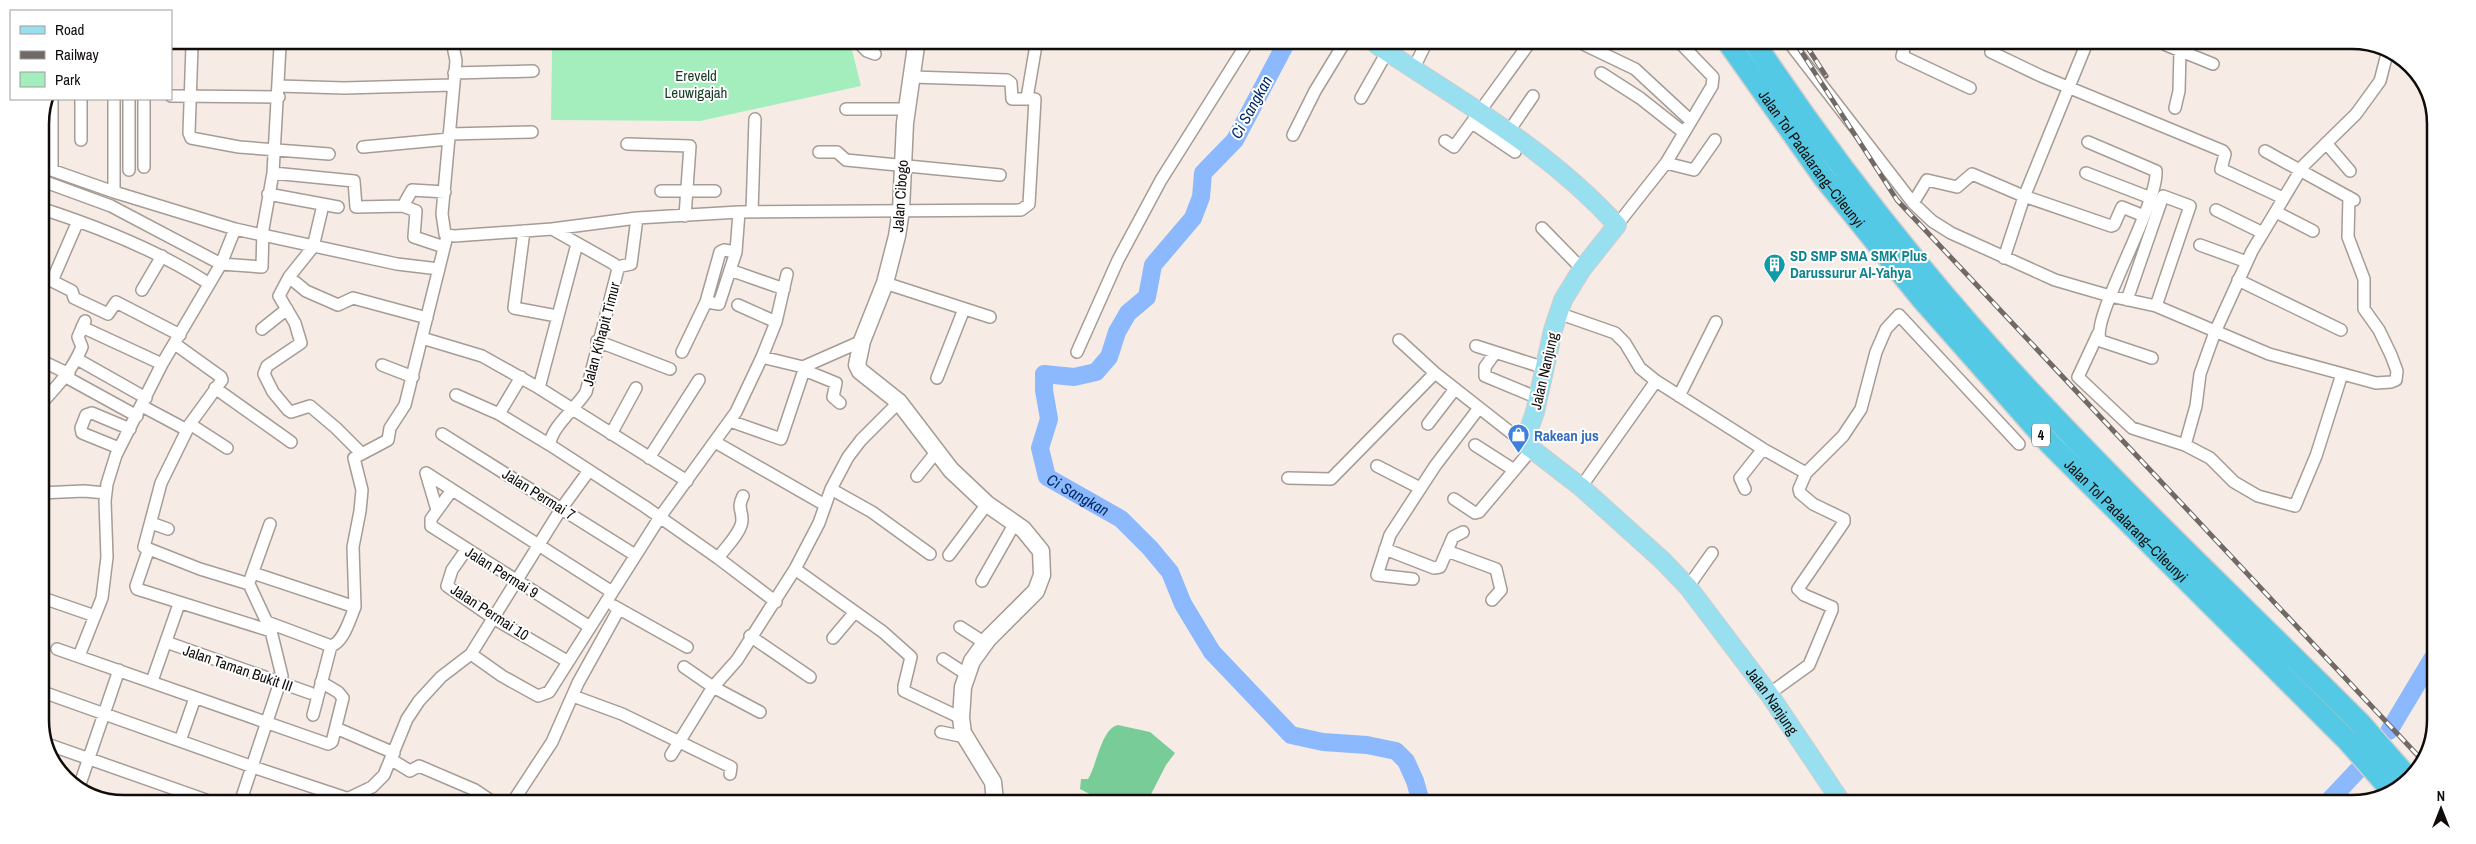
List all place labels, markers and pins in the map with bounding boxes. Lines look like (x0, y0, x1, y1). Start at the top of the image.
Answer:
place label: SD SMP SMA SMK Plus Darussurur Al-Yahya (1790, 245, 1928, 283)
building icon: SD SMP SMA SMK Plus Darussurur Al-Yahya (1762, 252, 1786, 283)
shop icon: Rakean jus (1506, 423, 1530, 454)
place label: Rakean jus (1534, 425, 1599, 446)

